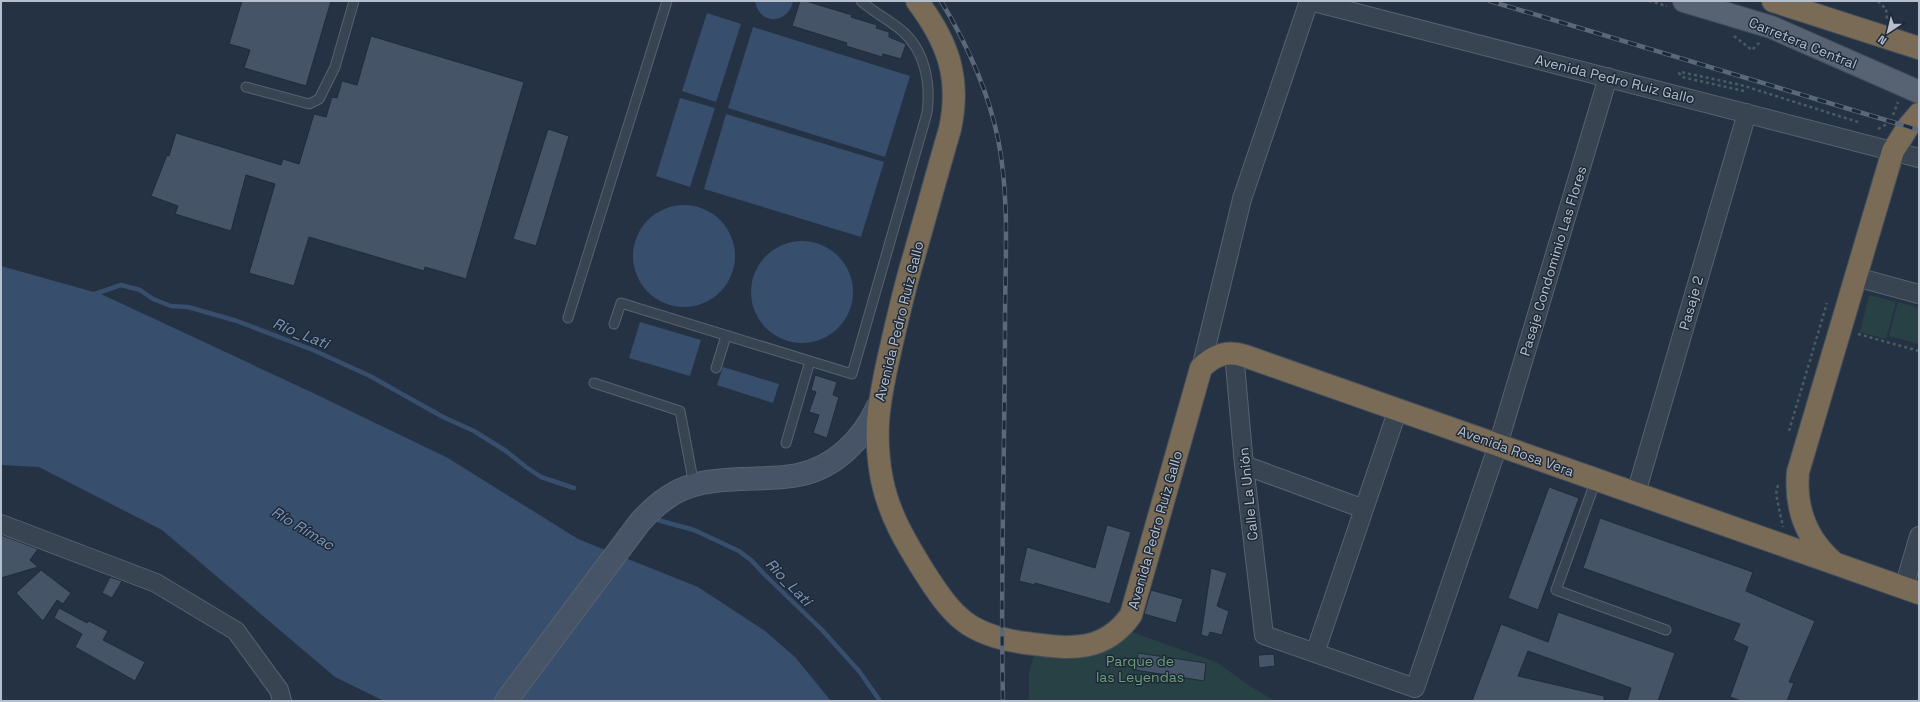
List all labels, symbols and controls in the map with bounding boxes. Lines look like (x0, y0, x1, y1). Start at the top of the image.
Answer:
north arrow (1868, 12, 1908, 52)
street label: Carretera Central (1746, 13, 1860, 73)
text: N (1875, 32, 1889, 48)
street label: Avenida Pedro Ruiz Gallo (1533, 50, 1697, 108)
street label: Pasaje Condominio Las Flores (1516, 164, 1590, 358)
street label: Avenida Pedro Ruiz Gallo (870, 239, 928, 403)
street label: Pasaje 2 (1675, 274, 1707, 332)
water label: Rio_Lati (270, 313, 334, 354)
street label: Avenida Rosa Vera (1455, 422, 1577, 480)
street label: Calle La Unión (1234, 446, 1262, 542)
street label: Avenida Pedro Ruiz Gallo (1124, 449, 1186, 611)
water label: Río Rímac (268, 502, 339, 555)
water label: Rio_Lati (762, 554, 818, 611)
park label: Parque de las Leyendas (1096, 652, 1184, 686)

